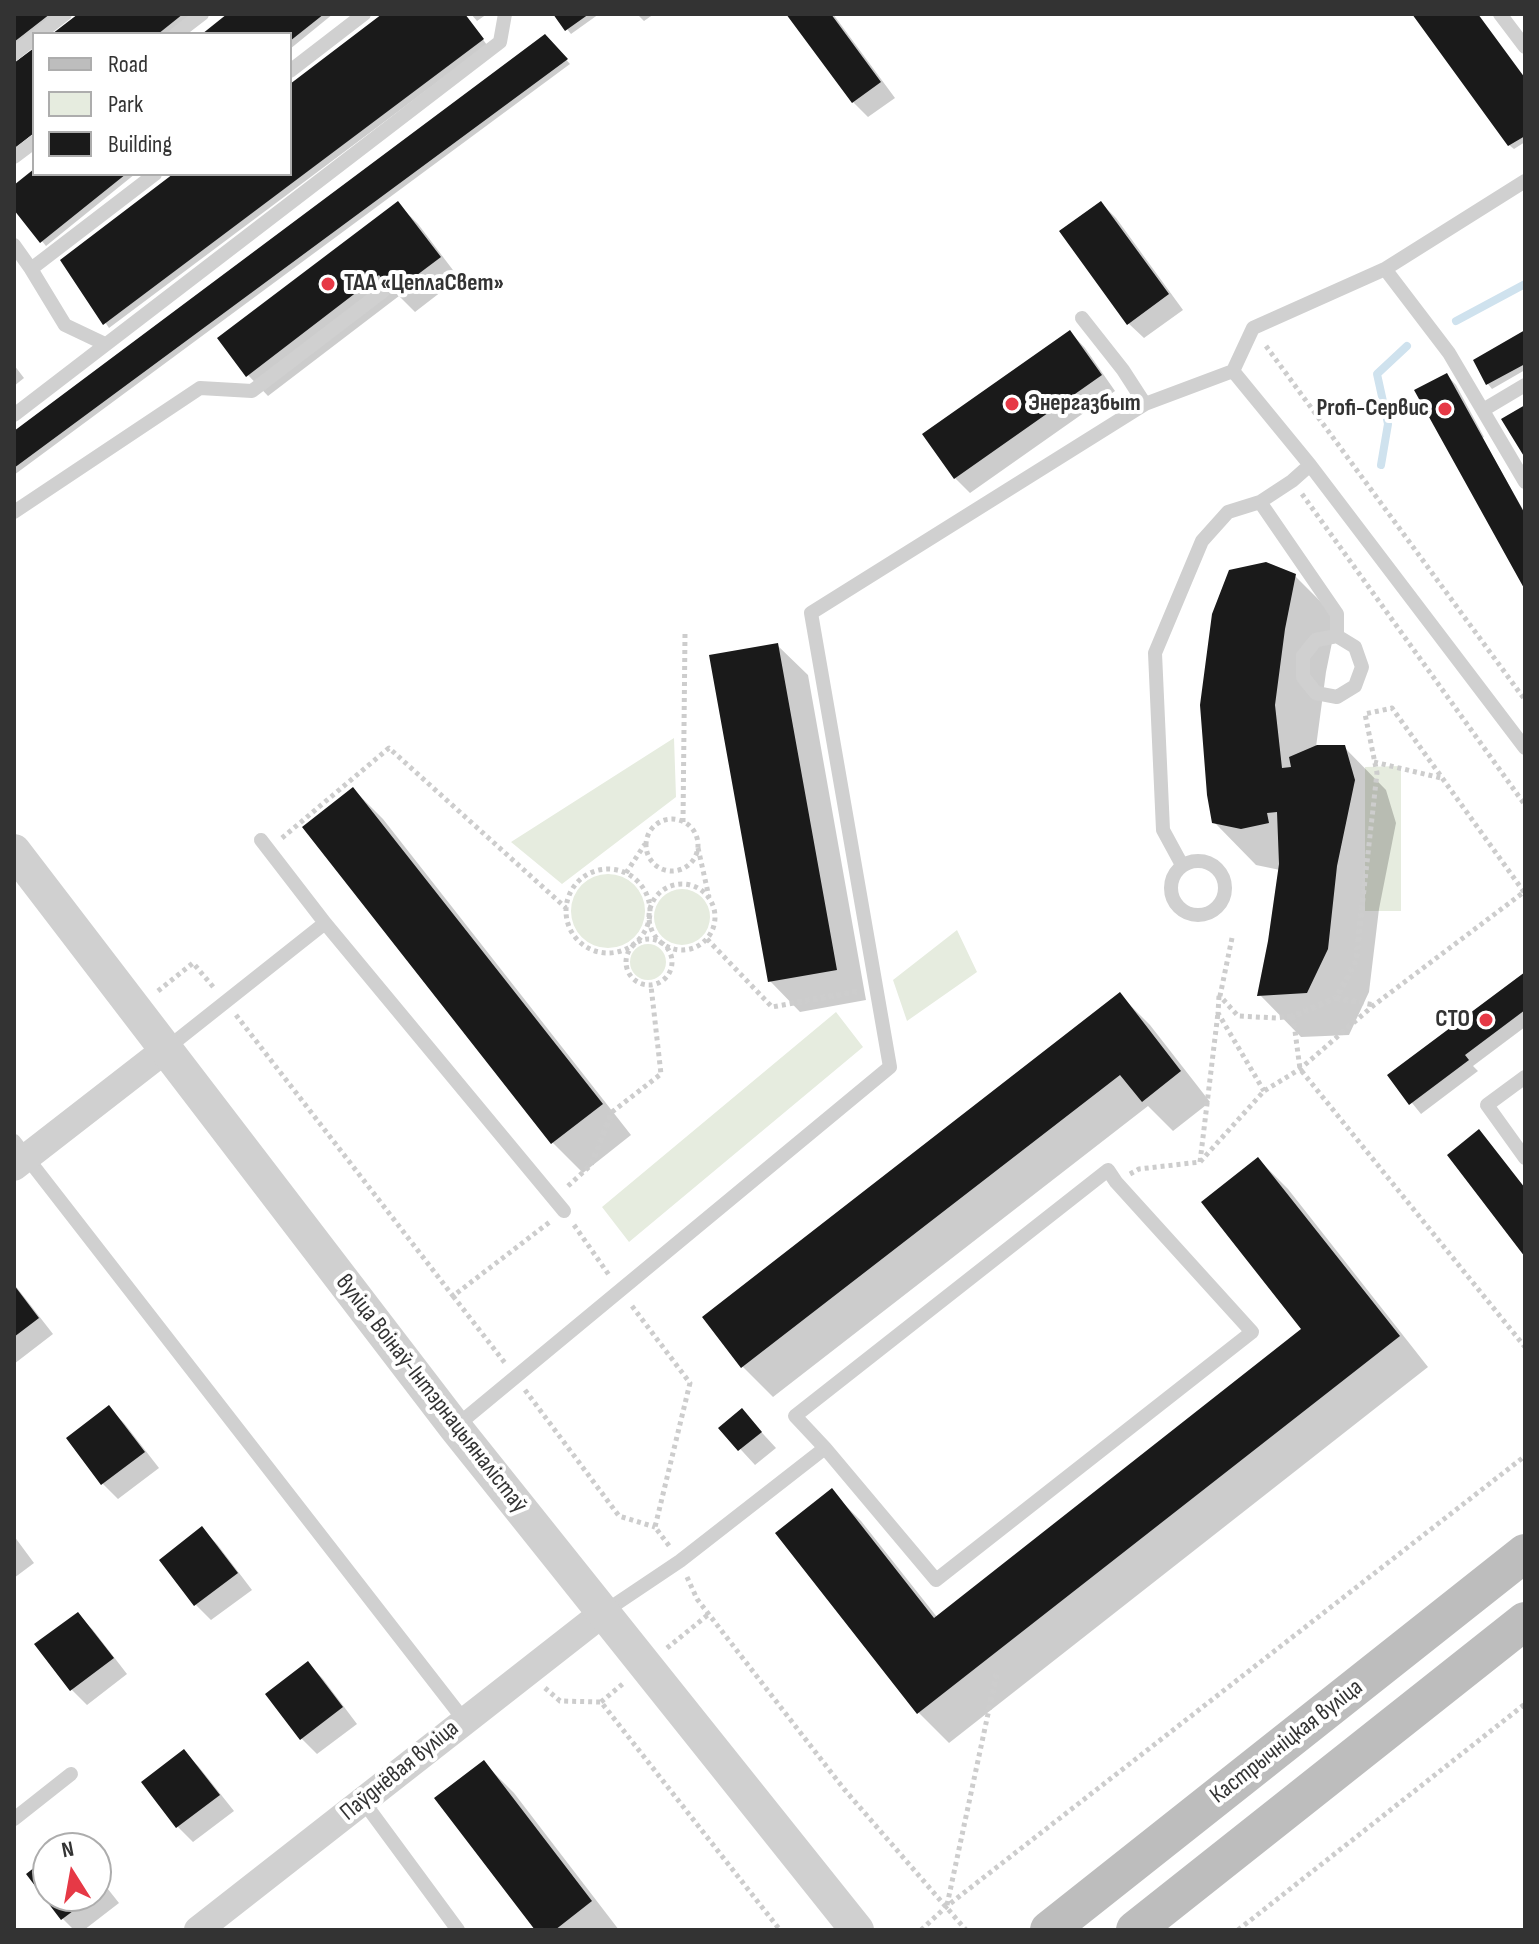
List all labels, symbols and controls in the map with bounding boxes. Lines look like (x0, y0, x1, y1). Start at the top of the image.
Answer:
legend (32, 32, 292, 176)
text: Road (108, 50, 148, 79)
text: Park (108, 90, 143, 119)
text: Building (108, 130, 172, 159)
place label: ТАА «ЦеплаСвет» (344, 270, 504, 298)
marker: ТАА «ЦеплаСвет» (319, 275, 337, 293)
place label: Энергазбыт (1028, 390, 1141, 418)
marker: Энергазбыт (1003, 395, 1021, 413)
place label: Profi-Сервис (1316, 395, 1429, 423)
marker: Profi-Сервис (1436, 400, 1454, 418)
place label: СТО (1435, 1006, 1470, 1034)
marker: СТО (1477, 1011, 1495, 1029)
street label: вуліца Воінаў-Інтэрнацыяналістаў (329, 1269, 533, 1519)
street label: Кастрычніцкая вуліца (1205, 1674, 1369, 1810)
street label: Паўднёвая вуліца (335, 1715, 465, 1827)
north arrow (32, 1832, 112, 1912)
text: N (59, 1836, 76, 1864)

